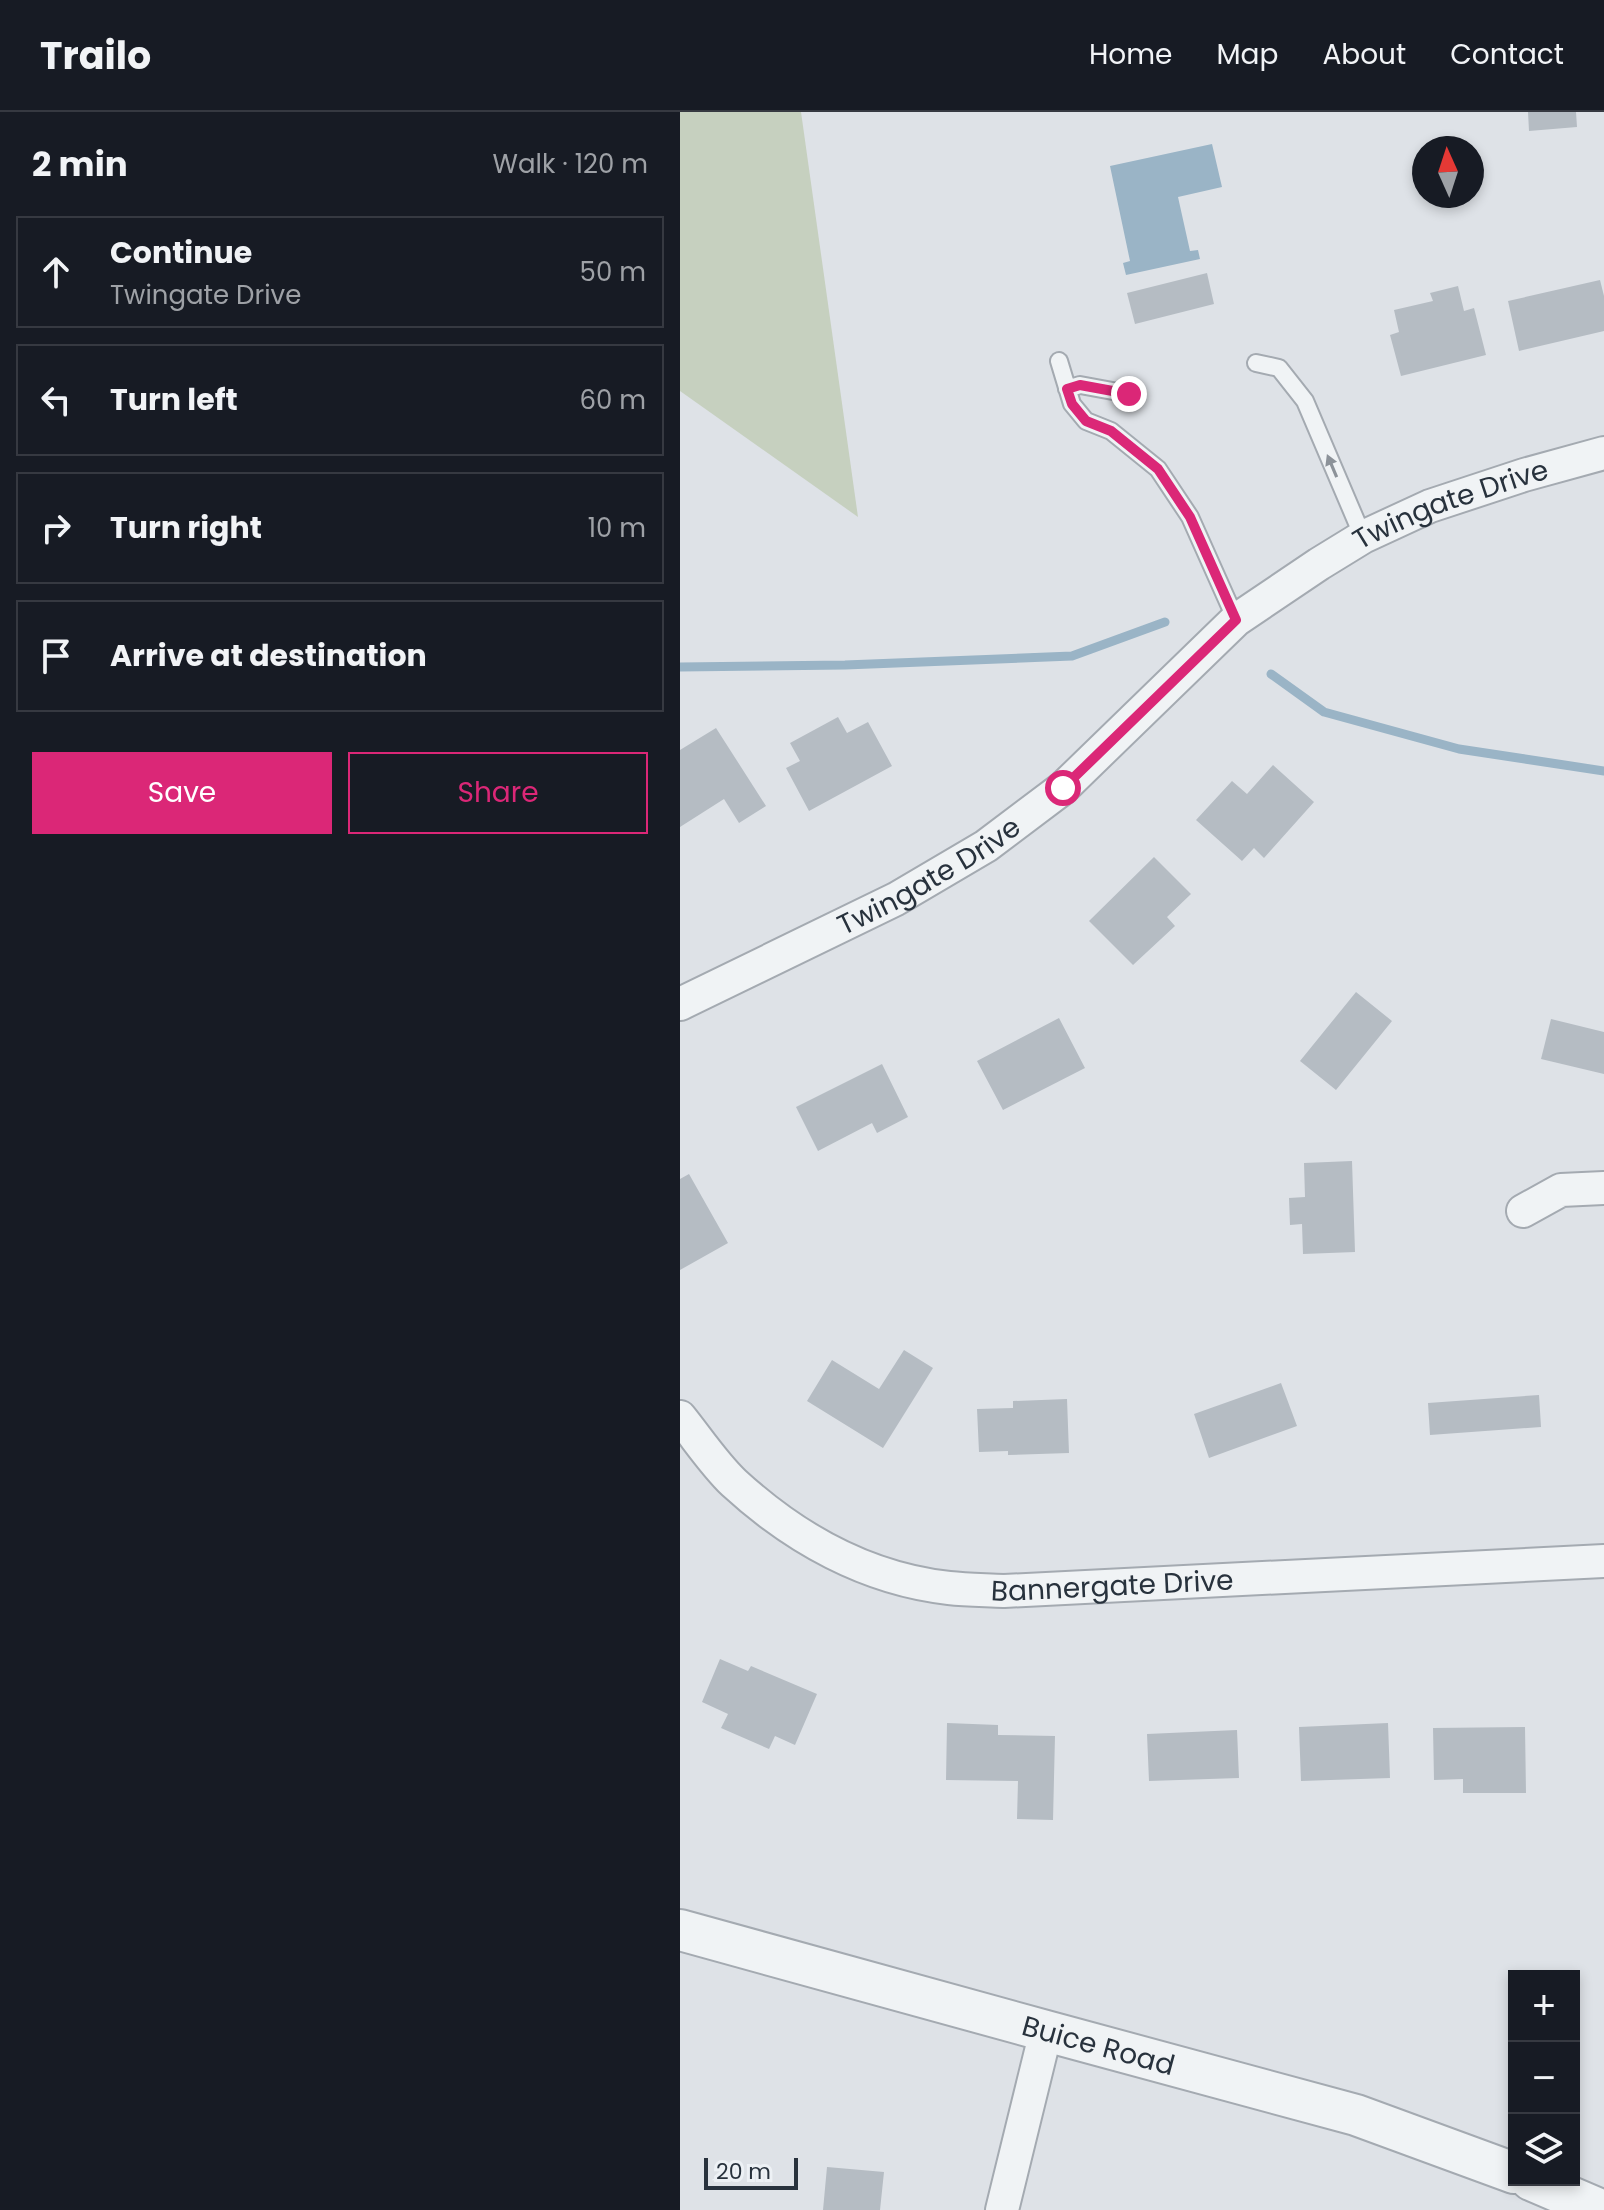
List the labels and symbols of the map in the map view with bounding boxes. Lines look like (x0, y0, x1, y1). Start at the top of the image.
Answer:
north arrow (1412, 136, 1484, 208)
route end (1111, 376, 1147, 412)
street label: Twingate Drive (1345, 450, 1553, 559)
one-way arrow (1326, 454, 1339, 478)
route start (1045, 770, 1081, 806)
street label: Twingate Drive (831, 808, 1029, 945)
street label: Bannergate Drive (990, 1561, 1234, 1611)
street label: Buice Road (1018, 2006, 1179, 2085)
scale bar (704, 2154, 798, 2190)

